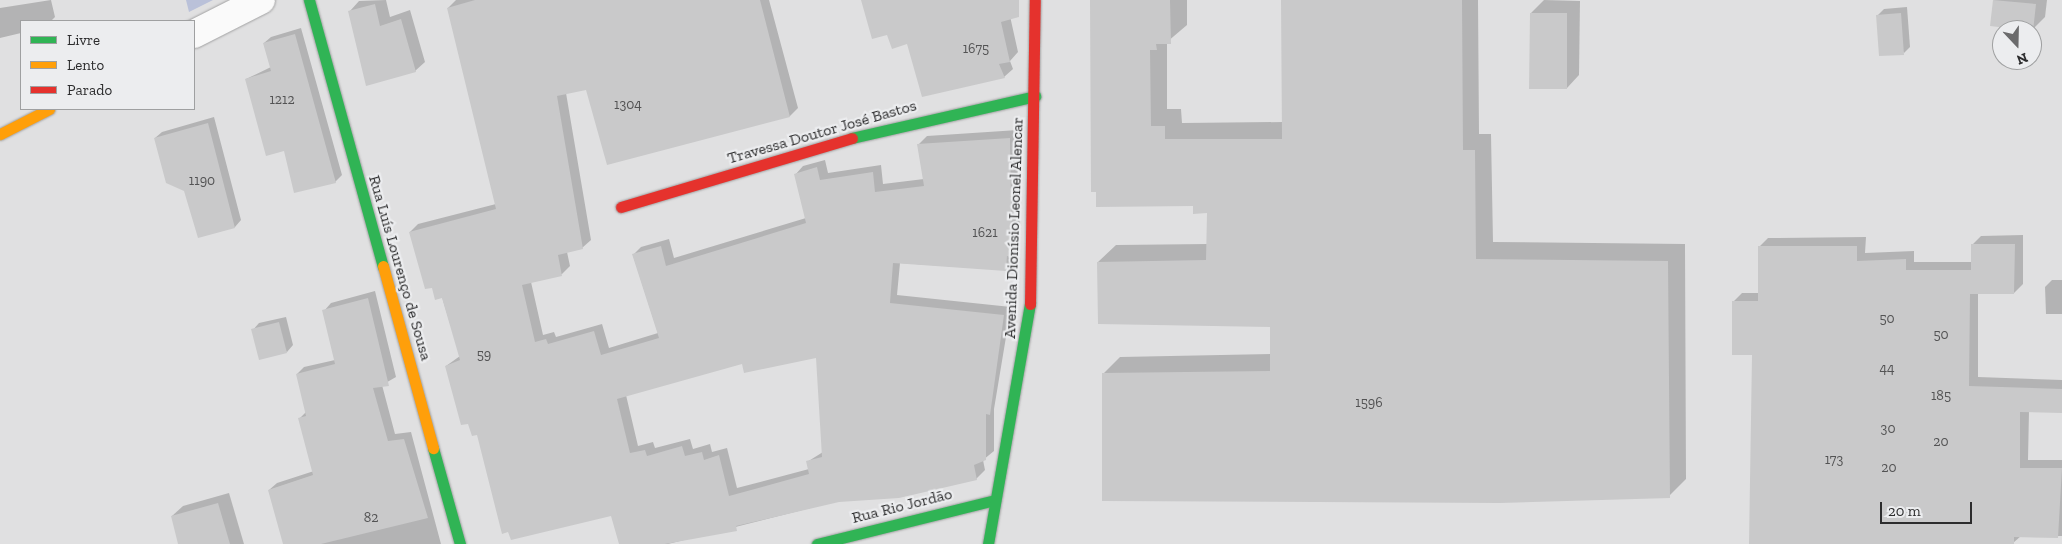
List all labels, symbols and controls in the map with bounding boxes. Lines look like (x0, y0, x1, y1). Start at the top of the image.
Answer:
legend (20, 20, 195, 110)
north arrow (1992, 20, 2042, 70)
text: Livre (67, 31, 100, 49)
house number: 1675 (963, 41, 989, 57)
text: N (2014, 49, 2030, 68)
text: Lento (67, 56, 104, 74)
text: Parado (67, 81, 112, 99)
house number: 1212 (269, 92, 295, 108)
street label: Travessa Doutor José Bastos (725, 96, 919, 168)
house number: 1304 (614, 97, 642, 113)
street label: Avenida Dionísio Leonel Alencar (1001, 117, 1027, 339)
house number: 1190 (189, 173, 215, 189)
street label: Rua Luís Lourenço de Sousa (364, 173, 436, 363)
house number: 1621 (972, 225, 998, 241)
house number: 50 (1879, 311, 1895, 327)
house number: 50 (1933, 327, 1949, 343)
house number: 59 (477, 347, 491, 363)
house number: 44 (1879, 361, 1895, 377)
house number: 185 (1931, 388, 1951, 404)
house number: 1596 (1355, 395, 1383, 411)
house number: 30 (1881, 421, 1895, 437)
house number: 20 (1933, 434, 1949, 450)
house number: 173 (1825, 452, 1843, 468)
house number: 20 (1881, 460, 1897, 476)
street label: Rua Rio Jordão (850, 484, 954, 528)
scale bar (1882, 492, 1974, 524)
text: 20 m (1888, 502, 1921, 520)
house number: 82 (364, 510, 378, 526)

